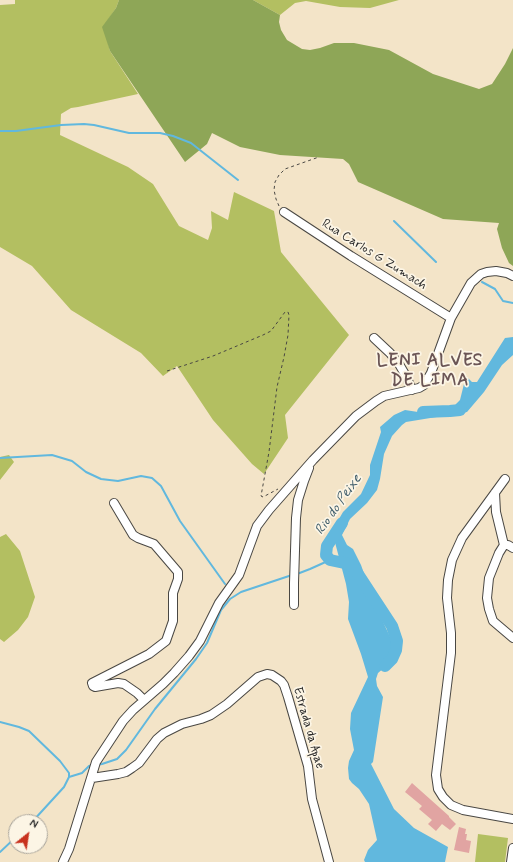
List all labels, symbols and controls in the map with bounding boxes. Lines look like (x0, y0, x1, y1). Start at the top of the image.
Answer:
street label: Rua Carlos G Zumach (319, 216, 429, 294)
district label: LENI ALVES DE LIMA (375, 351, 485, 391)
water label: Rio do Peixe (312, 472, 366, 538)
street label: Estrada da Apae (289, 685, 327, 771)
north arrow (8, 814, 48, 854)
text: N (27, 817, 40, 832)

